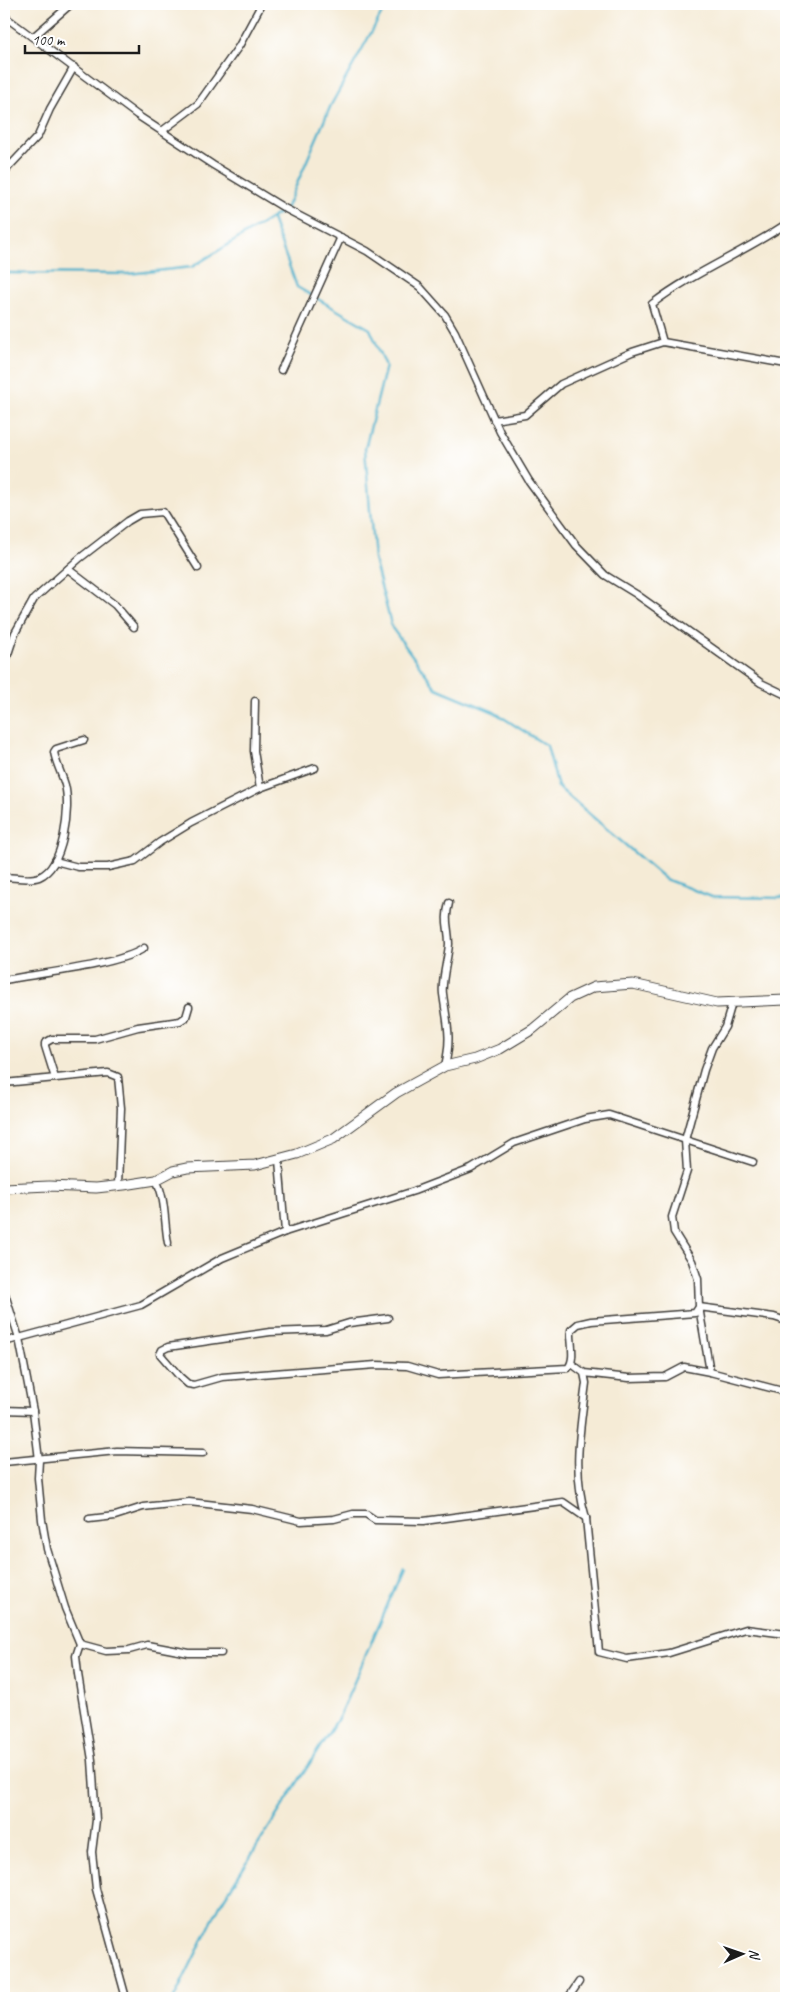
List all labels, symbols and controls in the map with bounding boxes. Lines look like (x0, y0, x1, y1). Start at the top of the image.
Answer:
scale bar (25, 22, 139, 54)
text: 100 m (32, 31, 66, 50)
north arrow (718, 1930, 768, 1980)
text: N (746, 1949, 763, 1961)

